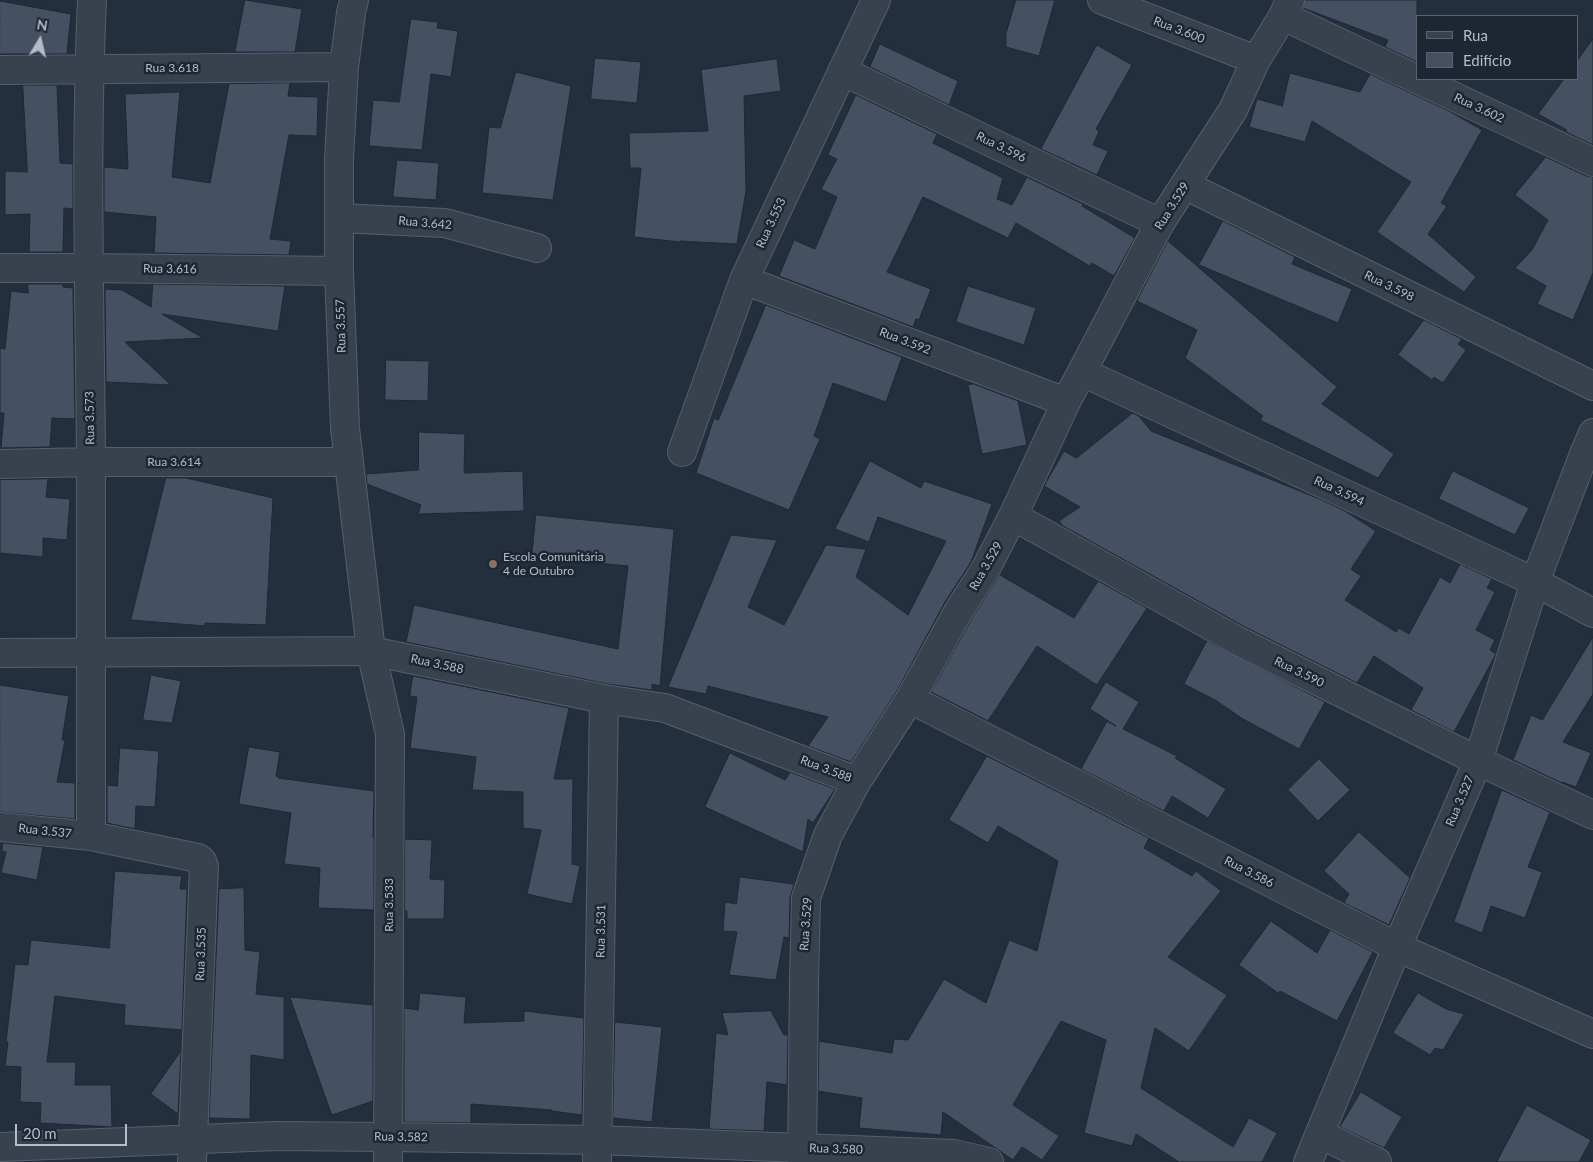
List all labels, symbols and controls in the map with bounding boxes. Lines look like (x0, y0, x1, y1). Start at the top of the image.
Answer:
street label: Rua 3.600 (1151, 14, 1207, 46)
north arrow (15, 15, 65, 65)
text: N (36, 15, 49, 34)
legend (1416, 15, 1578, 80)
text: Rua (1463, 26, 1488, 44)
text: Edifício (1463, 51, 1511, 69)
street label: Rua 3.618 (145, 61, 199, 75)
street label: Rua 3.602 (1452, 90, 1506, 126)
street label: Rua 3.596 (974, 129, 1028, 165)
street label: Rua 3.529 (1152, 179, 1192, 233)
street label: Rua 3.553 (753, 196, 789, 250)
street label: Rua 3.642 (398, 213, 452, 233)
street label: Rua 3.616 (143, 261, 197, 277)
street label: Rua 3.598 (1362, 268, 1416, 304)
street label: Rua 3.557 (333, 299, 349, 353)
street label: Rua 3.592 (877, 325, 933, 357)
street label: Rua 3.573 (82, 391, 98, 445)
street label: Rua 3.614 (147, 455, 201, 469)
street label: Rua 3.594 (1312, 473, 1366, 509)
street label: Rua 3.529 (966, 539, 1006, 593)
place label: Escola Comunitária 4 de Outubro (503, 550, 604, 578)
marker: Escola Comunitária 4 de Outubro (487, 558, 499, 570)
street label: Rua 3.588 (409, 651, 465, 677)
street label: Rua 3.590 (1272, 654, 1326, 690)
street label: Rua 3.588 (798, 753, 854, 785)
street label: Rua 3.527 (1443, 773, 1477, 829)
street label: Rua 3.537 (18, 821, 72, 841)
street label: Rua 3.586 (1222, 853, 1276, 891)
street label: Rua 3.533 (382, 878, 396, 932)
street label: Rua 3.529 (797, 897, 815, 951)
street label: Rua 3.531 (593, 904, 609, 958)
street label: Rua 3.535 (193, 927, 209, 981)
scale bar (18, 1114, 130, 1146)
text: 20 m (23, 1124, 57, 1142)
street label: Rua 3.582 (374, 1129, 428, 1145)
street label: Rua 3.580 (809, 1141, 863, 1157)

